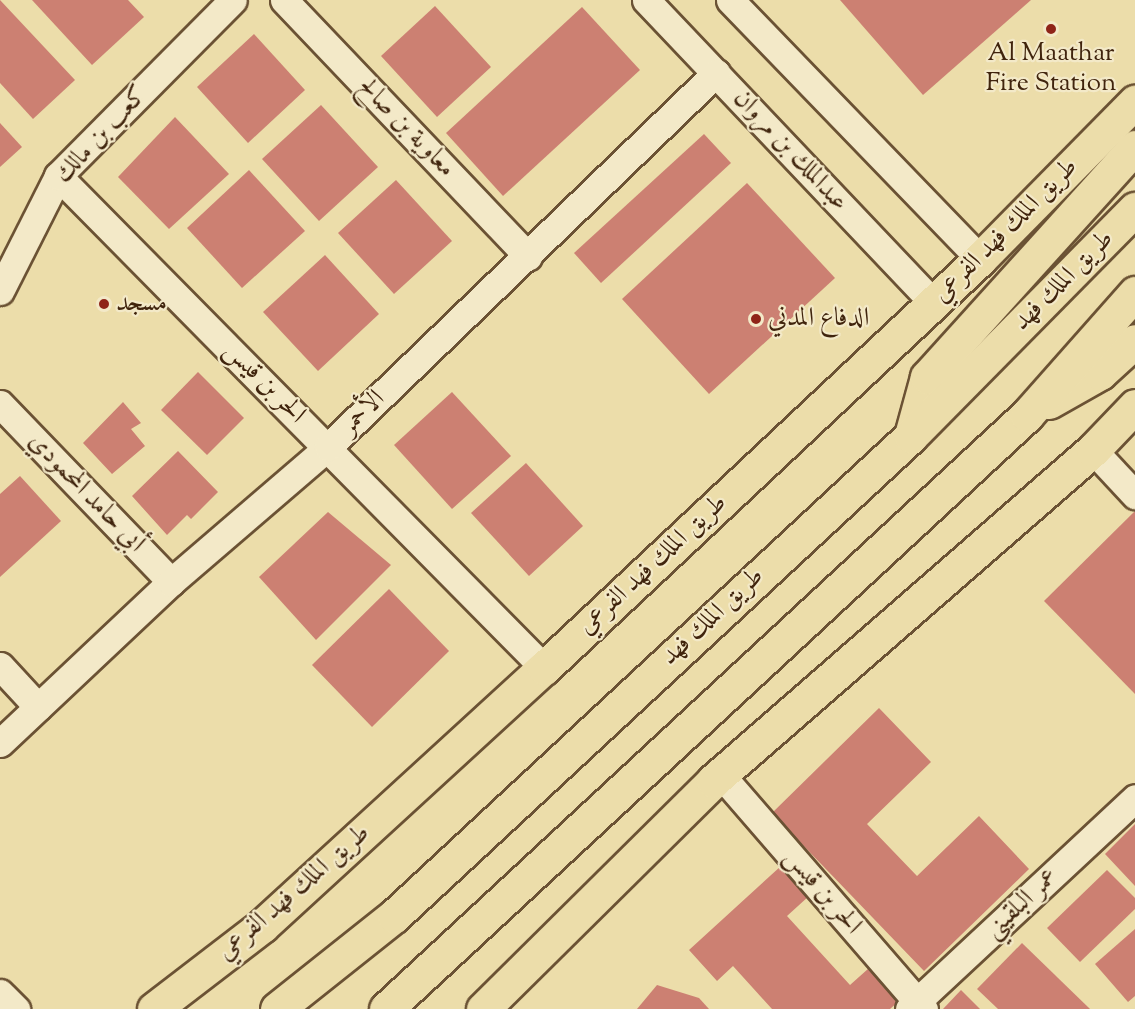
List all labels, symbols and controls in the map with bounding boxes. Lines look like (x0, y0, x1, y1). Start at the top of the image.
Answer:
marker: Al Maathar Fire Station (1044, 22, 1058, 36)
place label: Al Maathar Fire Station (986, 38, 1116, 100)
street label: معاوية بن صالح (351, 72, 461, 184)
street label: كعب بن مالك (49, 80, 155, 190)
street label: عبدالملك بن مروان (726, 84, 854, 218)
street label: طريق الملك فهد الفرعي (927, 152, 1085, 310)
street label: طريق الملك فهد (1007, 224, 1121, 338)
place label: مسجد (116, 288, 167, 320)
marker: مسجد (97, 297, 111, 311)
place label: الدفاع المدني (768, 303, 869, 335)
marker: الدفاع المدني (749, 312, 763, 326)
street label: الحر بن قيس (216, 335, 312, 431)
street label: الأحمر (334, 384, 392, 442)
street label: أبي حامد المحمودي (21, 426, 151, 560)
street label: طريق الملك فهد الفرعي (572, 488, 734, 642)
street label: طريق الملك فهد (655, 561, 771, 673)
street label: طريق الملك فهد الفرعي (211, 818, 377, 968)
street label: الحر بن قيس (776, 843, 868, 941)
street label: عمر البلقيني (979, 862, 1065, 946)

